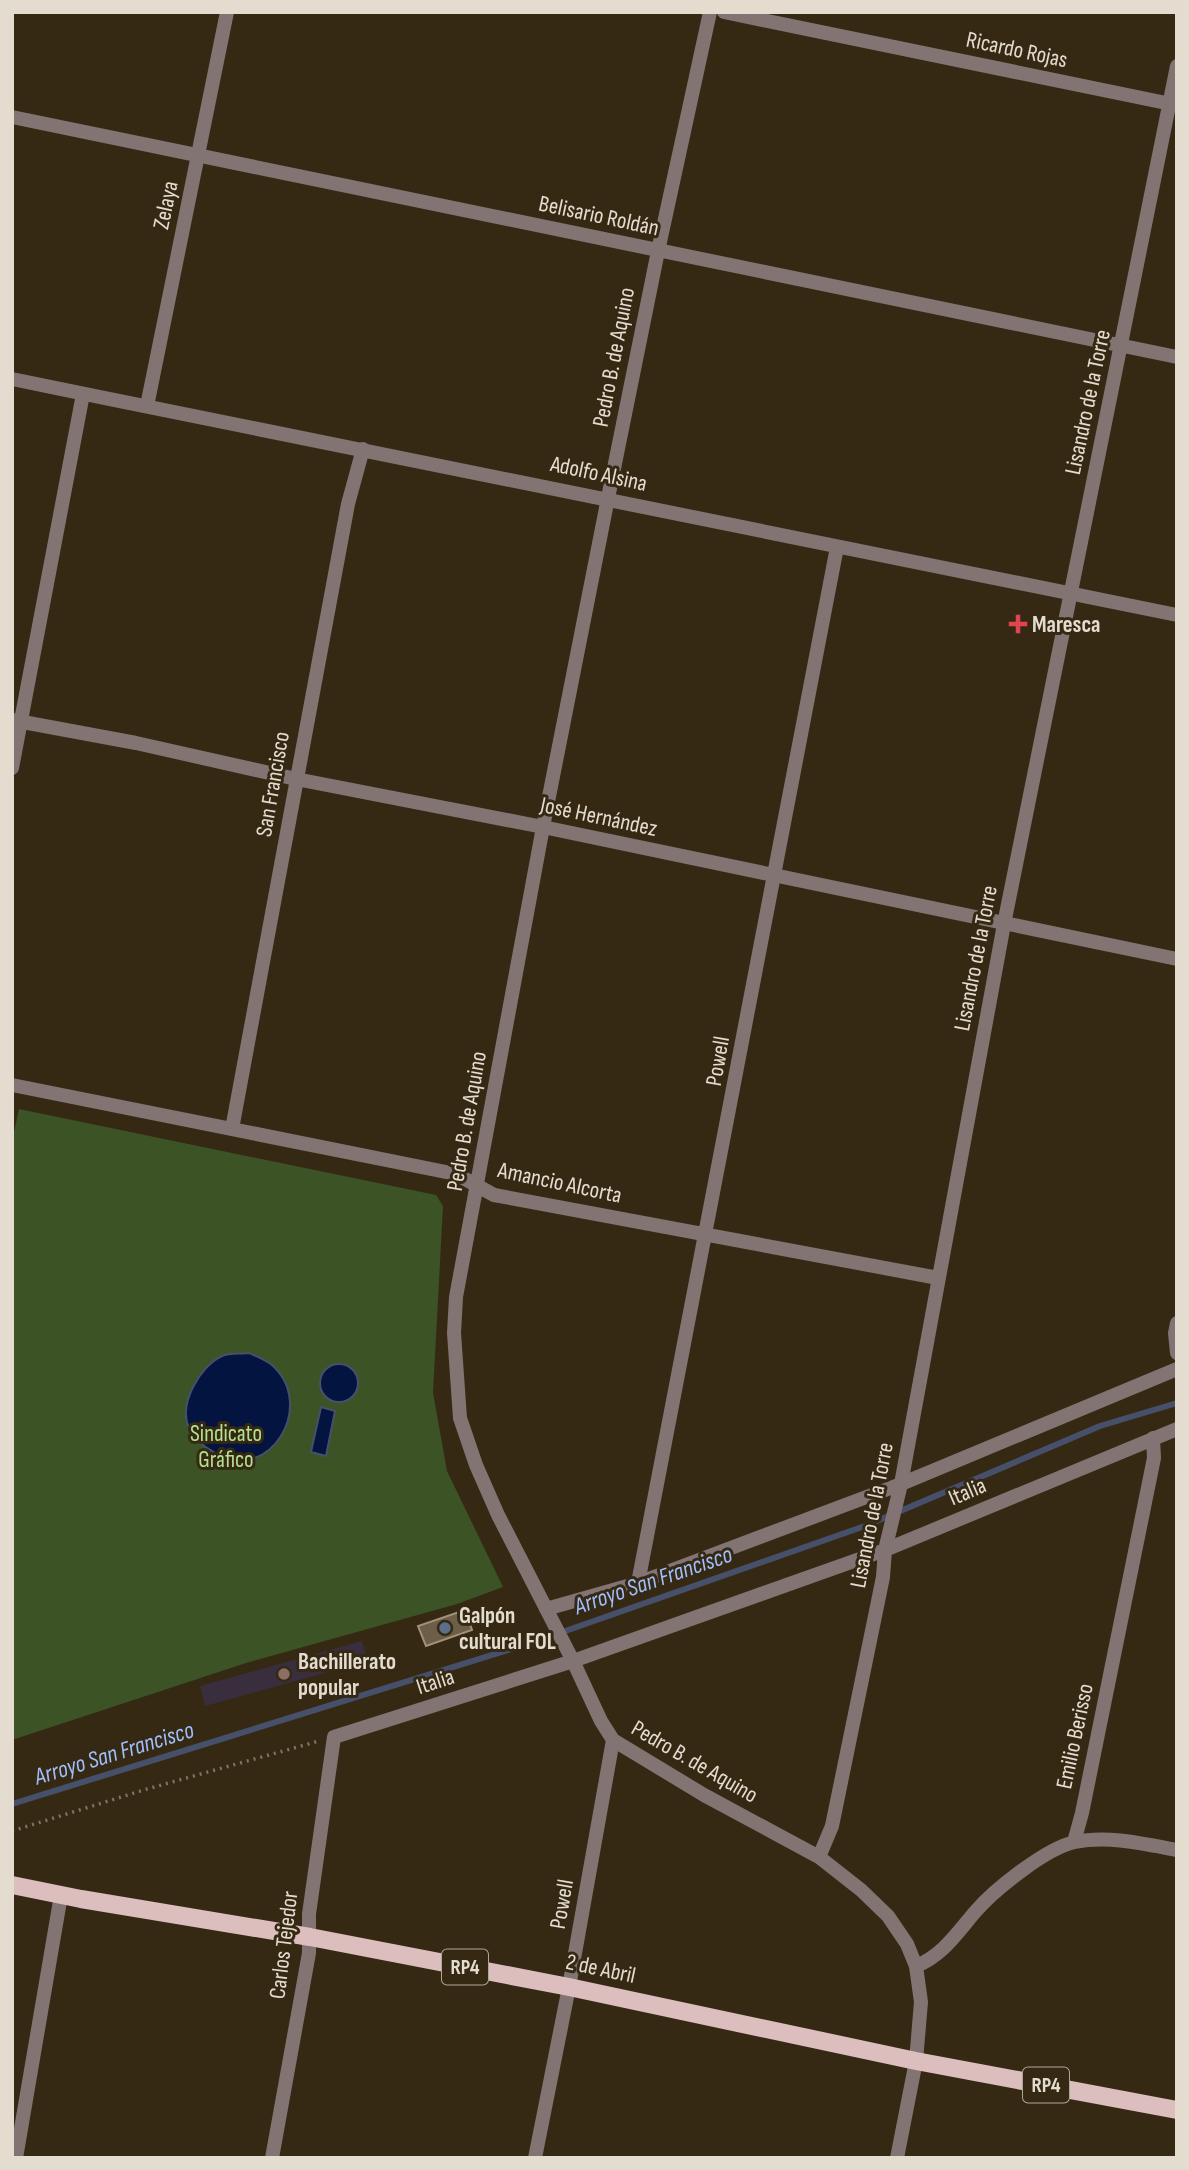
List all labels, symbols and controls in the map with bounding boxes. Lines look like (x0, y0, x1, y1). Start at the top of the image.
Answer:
street label: Ricardo Rojas (964, 26, 1070, 74)
street label: Zelaya (147, 178, 185, 232)
street label: Belisario Roldán (536, 190, 661, 242)
street label: Pedro B. de Aquino (587, 285, 641, 429)
street label: Lisandro de la Torre (1059, 327, 1117, 477)
street label: Adolfo Alsina (547, 450, 650, 498)
place label: Maresca (1032, 611, 1100, 639)
marker: Maresca (1010, 616, 1026, 632)
street label: San Francisco (250, 729, 296, 839)
street label: José Hernández (537, 791, 660, 843)
street label: Lisandro de la Torre (948, 883, 1004, 1033)
street label: Powell (700, 1034, 736, 1088)
street label: Pedro B. de Aquino (441, 1049, 493, 1193)
street label: Amancio Alcorta (494, 1156, 624, 1210)
park label: Sindicato Gráfico (190, 1420, 262, 1474)
street label: Lisandro de la Torre (844, 1440, 900, 1590)
street label: Italia (944, 1472, 990, 1512)
water label: Arroyo San Francisco (569, 1540, 736, 1621)
place label: Galpón cultural FOL (459, 1602, 556, 1656)
marker: Galpón cultural FOL (437, 1620, 453, 1636)
place label: Bachillerato popular (298, 1648, 396, 1702)
street label: Italia (413, 1663, 458, 1701)
marker: Bachillerato popular (276, 1666, 292, 1682)
street label: Emilio Berisso (1050, 1681, 1100, 1791)
street label: Pedro B. de Aquino (626, 1714, 763, 1809)
water label: Arroyo San Francisco (30, 1715, 198, 1792)
street label: Powell (544, 1877, 580, 1931)
street label: Carlos Tejedor (264, 1889, 305, 2000)
street label: 2 de Abril (563, 1948, 638, 1990)
road number: RP4 (442, 1950, 488, 1984)
road number: RP4 (1023, 2068, 1069, 2102)

